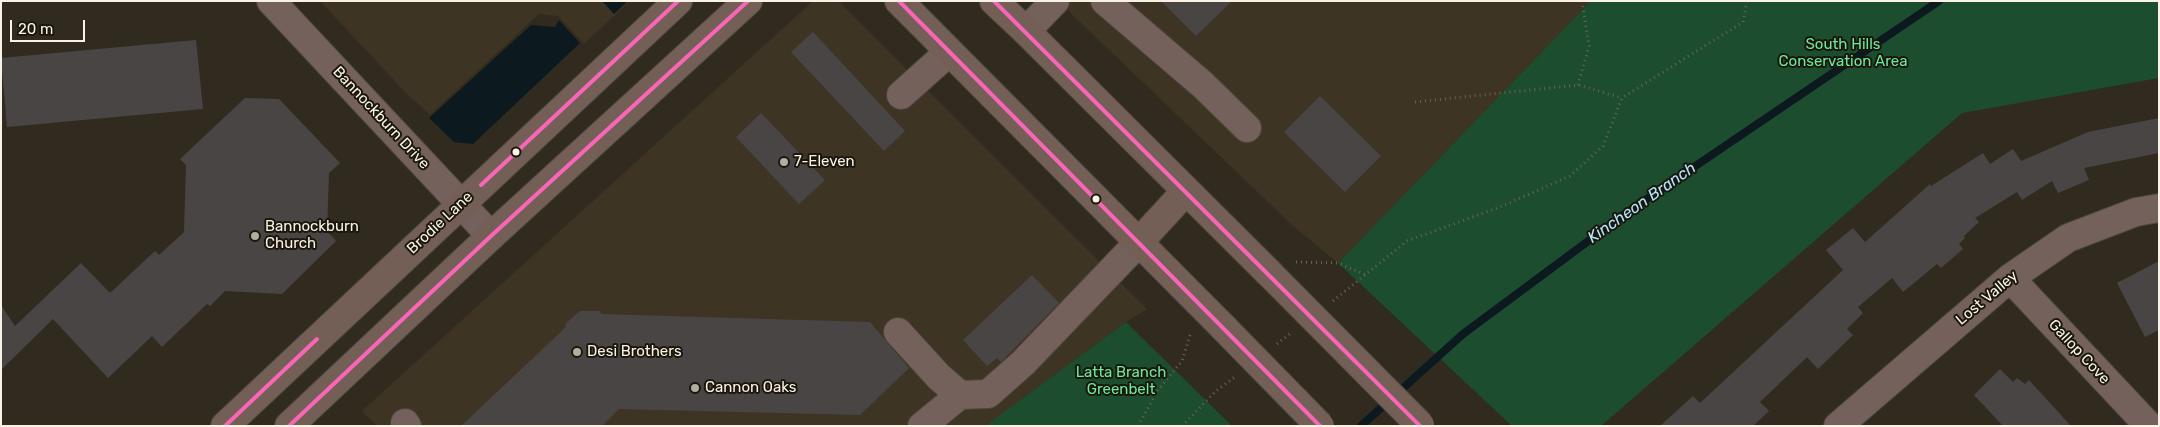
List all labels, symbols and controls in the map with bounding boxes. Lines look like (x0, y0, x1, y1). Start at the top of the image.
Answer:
scale bar (12, 10, 88, 42)
text: 20 m (18, 20, 53, 38)
park label: South Hills Conservation Area (1779, 36, 1907, 71)
street label: Bannockburn Drive (329, 63, 433, 173)
unlabelled marker (511, 147, 521, 157)
place label: 7-Eleven (794, 153, 855, 171)
marker: 7-Eleven (778, 156, 790, 168)
water label: Kincheon Branch (1584, 158, 1700, 248)
street label: Brodie Lane (404, 188, 476, 258)
unlabelled marker (1091, 194, 1101, 204)
place label: Bannockburn Church (265, 218, 359, 253)
marker: Bannockburn Church (249, 230, 261, 242)
street label: Lost Valley (1952, 267, 2022, 329)
street label: Gallop Cove (2045, 316, 2113, 388)
place label: Desi Brothers (587, 343, 682, 361)
marker: Desi Brothers (571, 346, 583, 358)
park label: Latta Branch Greenbelt (1076, 364, 1166, 399)
place label: Cannon Oaks (705, 379, 797, 397)
marker: Cannon Oaks (689, 382, 701, 394)

